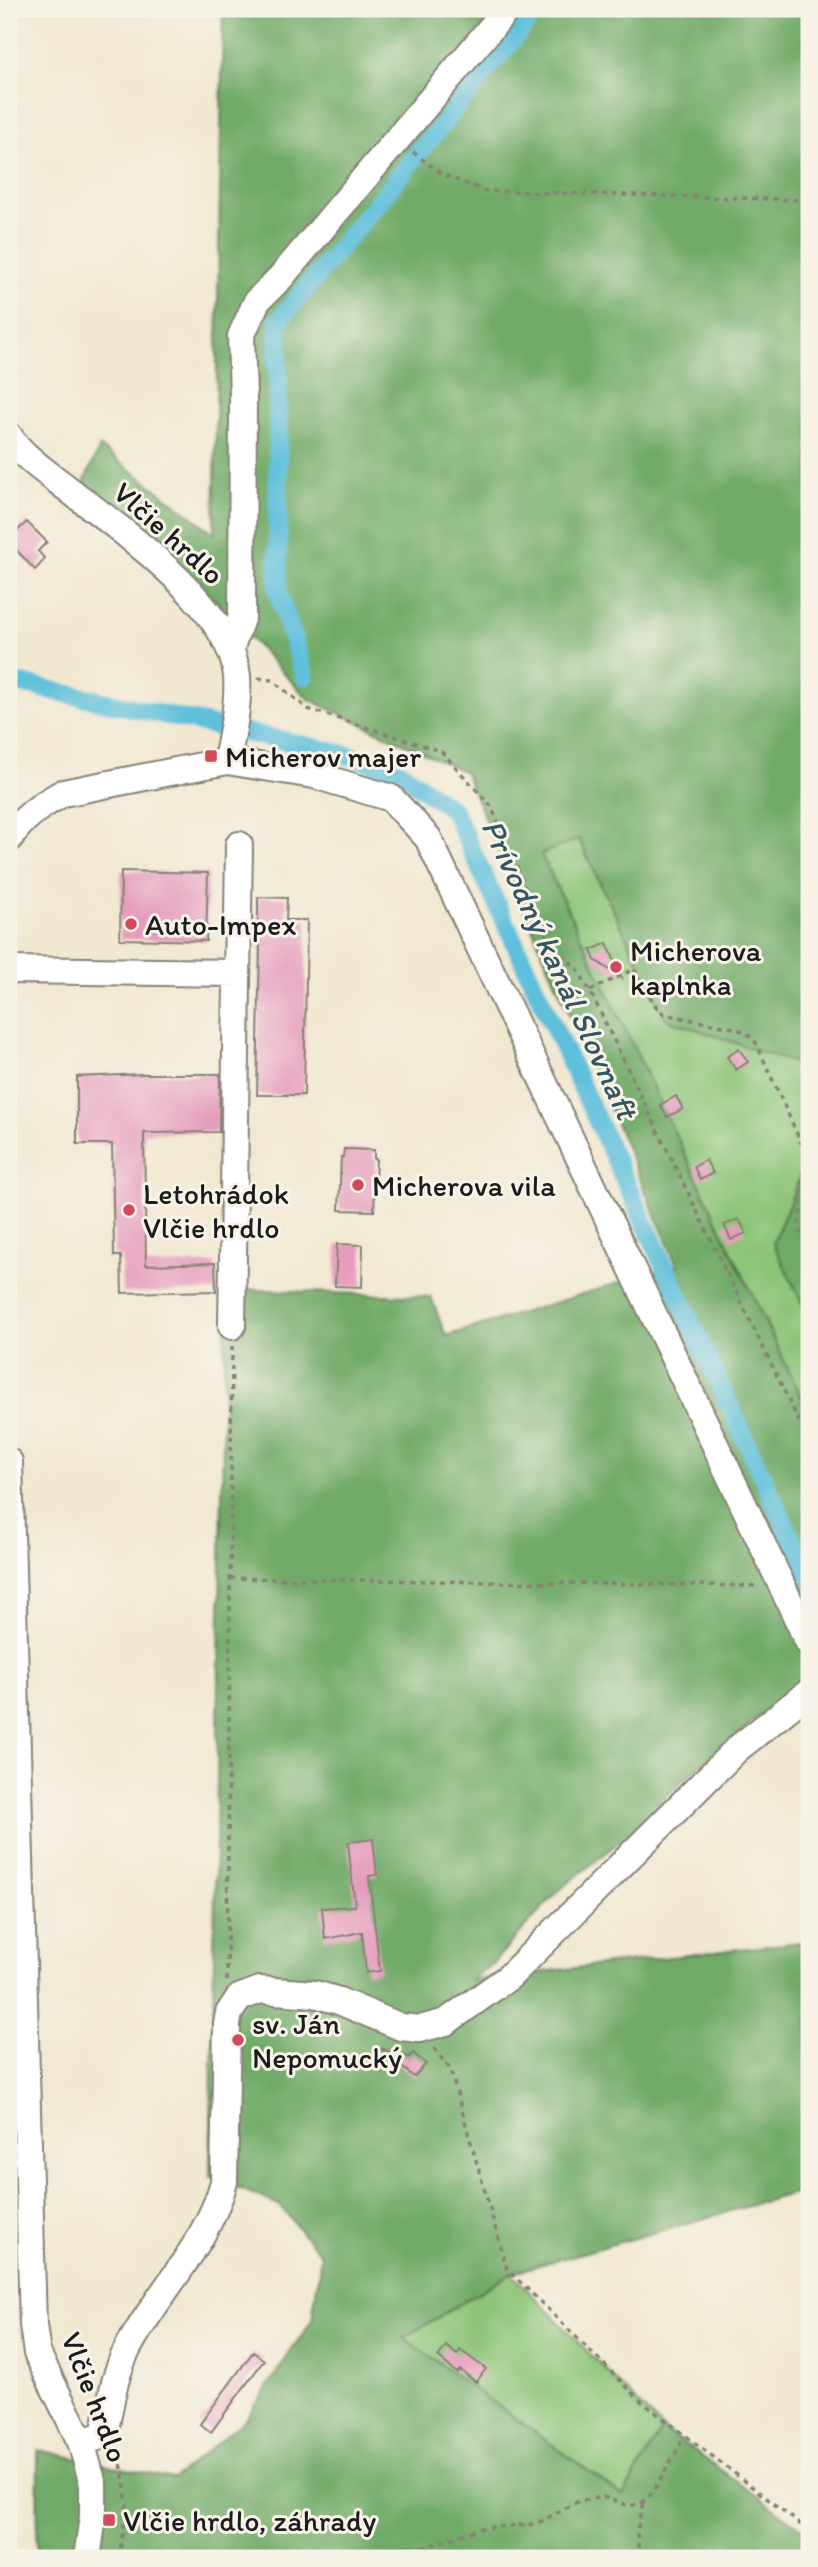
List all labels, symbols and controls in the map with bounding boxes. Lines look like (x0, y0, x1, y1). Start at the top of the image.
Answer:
street label: Vlčie hrdlo (106, 474, 232, 592)
place label: Micherov majer (225, 738, 421, 775)
marker: Micherov majer (203, 748, 219, 764)
water label: Prívodný kanál Slovnaft (474, 813, 647, 1127)
place label: Auto-Impex (145, 906, 296, 943)
marker: Auto-Impex (123, 916, 139, 932)
place label: Micherova kaplnka (630, 932, 762, 1003)
marker: Micherova kaplnka (608, 959, 624, 975)
place label: Micherova vila (372, 1167, 556, 1204)
place label: Letohrádok Vlčie hrdlo (143, 1175, 289, 1246)
marker: Micherova vila (350, 1177, 366, 1193)
marker: Letohrádok Vlčie hrdlo (121, 1202, 137, 1218)
place label: sv. Ján Nepomucký (252, 2005, 402, 2076)
marker: sv. Ján Nepomucký (230, 2032, 246, 2048)
street label: Vlčie hrdlo (53, 2327, 137, 2467)
place label: Vlčie hrdlo, záhrady (123, 2502, 376, 2539)
marker: Vlčie hrdlo, záhrady (101, 2512, 117, 2528)

